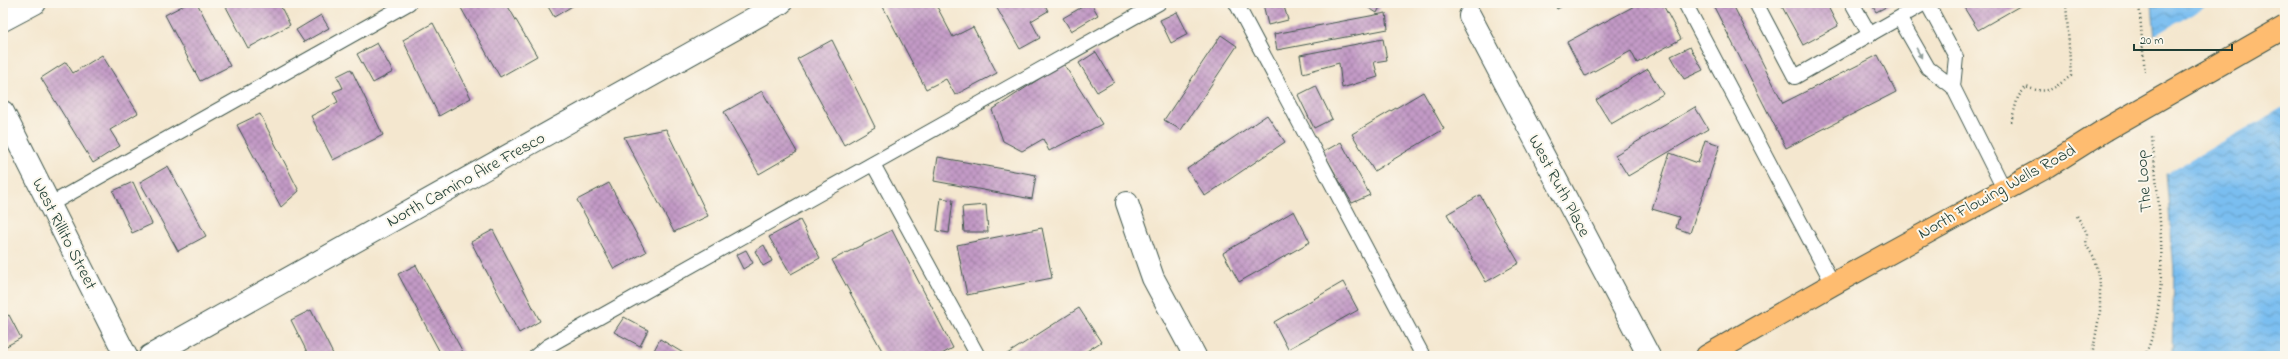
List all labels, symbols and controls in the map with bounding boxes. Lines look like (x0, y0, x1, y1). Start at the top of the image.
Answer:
scale bar (2134, 26, 2232, 52)
text: 20 m (2140, 32, 2163, 50)
one-way arrow (1916, 47, 1923, 59)
street label: North Camino Aire Fresco (382, 126, 550, 234)
street label: West Ruth Place (1522, 130, 1597, 242)
street label: North Flowing Wells Road (1913, 138, 2082, 248)
street label: The Loop (2129, 149, 2159, 213)
street label: West Rillito Street (25, 174, 103, 294)

